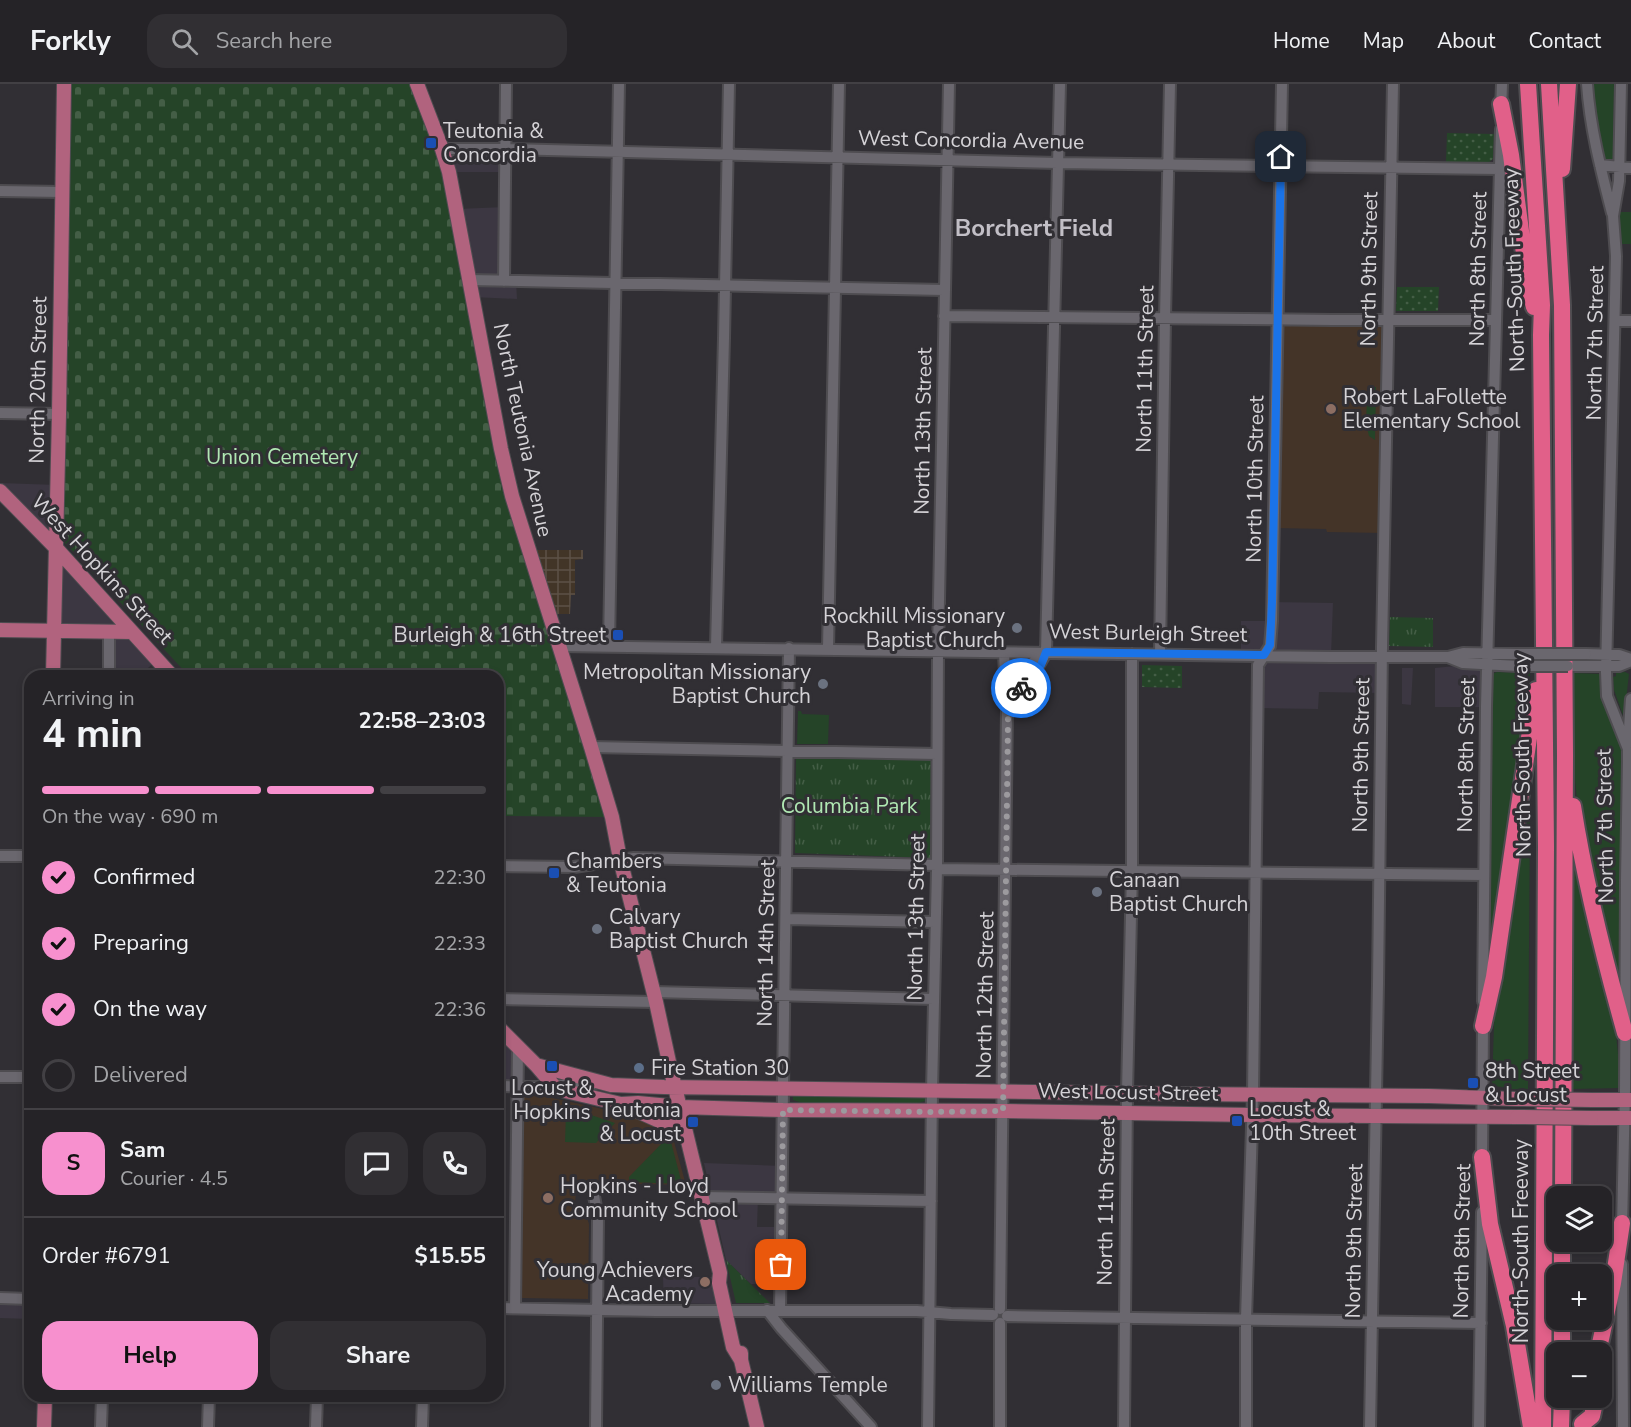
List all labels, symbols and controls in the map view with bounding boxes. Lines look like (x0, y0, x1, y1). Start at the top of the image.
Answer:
search box (147, 14, 567, 68)
text: Forkly (30, 22, 111, 60)
icon: search (168, 25, 201, 58)
text: Search here (216, 26, 332, 56)
text: Home (1273, 27, 1330, 55)
text: Map (1363, 27, 1404, 55)
text: About (1437, 27, 1495, 55)
text: Contact (1528, 27, 1601, 55)
place label: Teutonia & Concordia (443, 117, 544, 169)
street label: West Concordia Avenue (858, 124, 1084, 156)
pin (1255, 131, 1306, 182)
marker: Teutonia & Concordia (424, 136, 438, 150)
icon: home (1264, 140, 1297, 173)
street label: North-South Freeway (1496, 167, 1532, 373)
street label: North 9th Street (1354, 191, 1384, 347)
street label: North 8th Street (1463, 191, 1493, 347)
district label: Borchert Field (955, 212, 1113, 244)
street label: North 7th Street (1580, 265, 1610, 421)
street label: North 11th Street (1130, 285, 1160, 453)
street label: North 20th Street (23, 296, 53, 464)
street label: North Teutonia Avenue (487, 321, 559, 539)
street label: North 13th Street (908, 347, 938, 515)
place label: Robert LaFollette Elementary School (1343, 383, 1521, 435)
street label: North 10th Street (1240, 395, 1270, 563)
marker: Robert LaFollette Elementary School (1324, 402, 1338, 416)
park label: Union Cemetery (206, 443, 358, 471)
street label: West Hopkins Street (25, 488, 179, 651)
place label: Rockhill Missionary Baptist Church (823, 602, 1005, 654)
street label: West Burleigh Street (1049, 617, 1248, 649)
place label: Burleigh & 16th Street (394, 621, 607, 649)
marker: Rockhill Missionary Baptist Church (1010, 621, 1024, 635)
marker: Burleigh & 16th Street (611, 628, 625, 642)
street label: North-South Freeway (1506, 652, 1538, 857)
place label: Metropolitan Missionary Baptist Church (583, 658, 811, 710)
courier (991, 658, 1051, 718)
icon: bike (1005, 672, 1038, 705)
marker: Metropolitan Missionary Baptist Church (816, 677, 830, 691)
street label: North 9th Street (1346, 677, 1376, 833)
street label: North 8th Street (1451, 677, 1481, 833)
text: Arriving in (42, 685, 135, 712)
text: 22:58–23:03 (358, 706, 486, 736)
text: 4 min (42, 708, 143, 761)
street label: North 7th Street (1590, 748, 1620, 904)
park label: Columbia Park (781, 792, 918, 820)
text: On the way · 690 m (42, 803, 218, 830)
street label: North 13th Street (901, 833, 931, 1001)
place label: Chambers & Teutonia (566, 847, 667, 899)
street label: North 14th Street (751, 859, 781, 1027)
icon: check (42, 861, 75, 894)
text: Confirmed (93, 862, 195, 892)
text: 22:30 (433, 864, 486, 891)
marker: Chambers & Teutonia (547, 866, 561, 880)
place label: Canaan Baptist Church (1109, 866, 1248, 918)
marker: Canaan Baptist Church (1090, 885, 1104, 899)
place label: Calvary Baptist Church (609, 903, 748, 955)
street label: North 12th Street (970, 911, 1000, 1079)
marker: Calvary Baptist Church (590, 922, 604, 936)
icon: check (42, 927, 75, 960)
text: Preparing (93, 928, 189, 958)
text: 22:33 (433, 930, 486, 957)
icon: check (42, 993, 75, 1026)
text: On the way (93, 994, 207, 1024)
text: 22:36 (433, 996, 486, 1023)
place label: Fire Station 30 (651, 1054, 789, 1082)
place label: 8th Street & Locust (1485, 1057, 1580, 1109)
marker: Locust & Hopkins (545, 1059, 559, 1073)
text: Delivered (93, 1060, 188, 1090)
marker: Fire Station 30 (632, 1061, 646, 1075)
place label: Locust & Hopkins (511, 1074, 593, 1126)
street label: West Locust Street (1038, 1076, 1219, 1108)
marker: 8th Street & Locust (1466, 1076, 1480, 1090)
place label: Locust & 10th Street (1249, 1095, 1357, 1147)
place label: Teutonia & Locust (599, 1096, 682, 1148)
marker: Locust & 10th Street (1230, 1114, 1244, 1128)
marker: Teutonia & Locust (686, 1115, 700, 1129)
street label: North 11th Street (1091, 1118, 1121, 1286)
button: chat (345, 1132, 408, 1195)
button: phone (423, 1132, 486, 1195)
text: Sam (120, 1135, 165, 1165)
street label: North-South Freeway (1507, 1139, 1535, 1343)
text: S (67, 1148, 80, 1178)
street label: North 9th Street (1339, 1163, 1369, 1319)
street label: North 8th Street (1447, 1163, 1477, 1319)
text: Courier · 4.5 (120, 1165, 228, 1192)
place label: Hopkins - Lloyd Community School (560, 1172, 738, 1224)
map controls (1546, 1186, 1612, 1408)
button: layers (1546, 1186, 1612, 1252)
marker: Hopkins - Lloyd Community School (541, 1191, 555, 1205)
pin (755, 1239, 806, 1290)
text: Order #6791 (42, 1241, 171, 1271)
text: $15.55 (415, 1241, 486, 1271)
icon: bag (764, 1248, 797, 1281)
place label: Young Achievers Academy (536, 1256, 693, 1308)
button: + (1546, 1264, 1612, 1330)
marker: Young Achievers Academy (698, 1275, 712, 1289)
button: Help (42, 1321, 258, 1390)
button: Share (270, 1321, 486, 1390)
button: − (1546, 1342, 1612, 1408)
place label: Williams Temple (728, 1371, 888, 1399)
marker: Williams Temple (709, 1378, 723, 1392)

